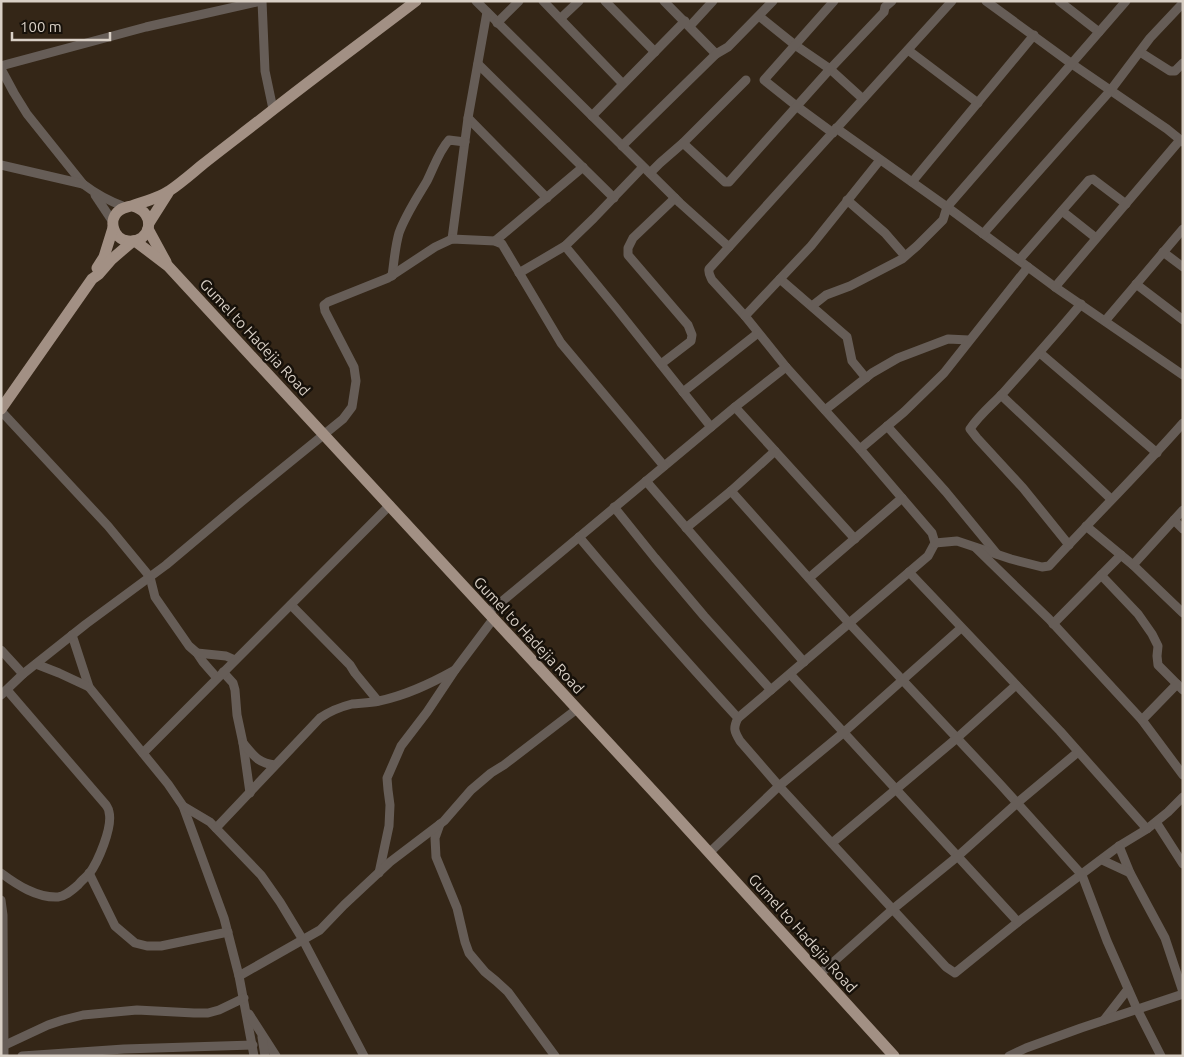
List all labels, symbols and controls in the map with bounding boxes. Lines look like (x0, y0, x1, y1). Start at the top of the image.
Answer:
scale bar (12, 10, 110, 42)
text: 100 m (20, 18, 62, 35)
street label: Gumel to Hadejia Road (196, 275, 314, 399)
street label: Gumel to Hadejia Road (470, 573, 588, 697)
street label: Gumel to Hadejia Road (745, 870, 861, 996)

